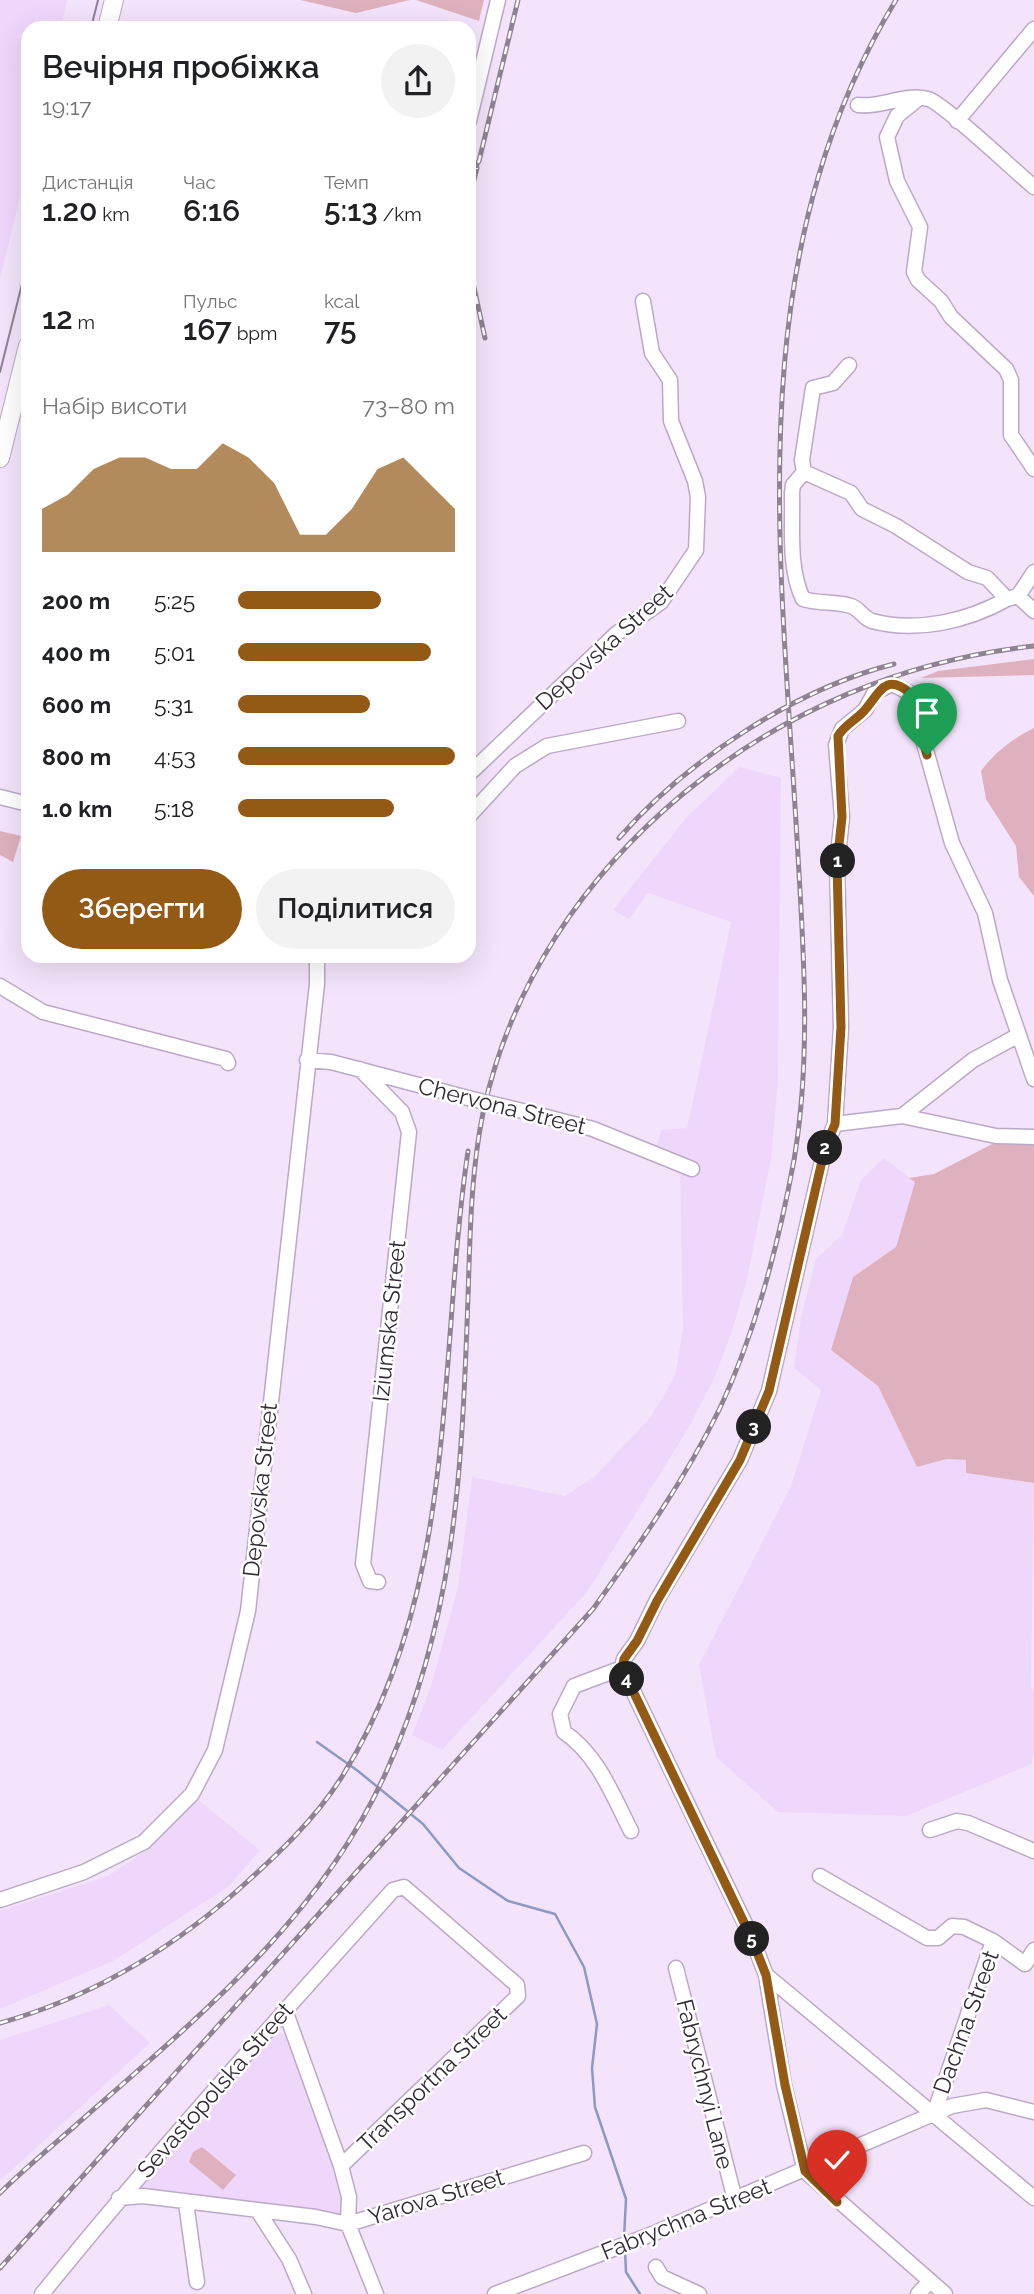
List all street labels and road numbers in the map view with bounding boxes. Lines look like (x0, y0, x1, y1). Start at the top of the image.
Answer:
street label: Depovska Street (530, 578, 678, 715)
street label: Chervona Street (415, 1072, 589, 1139)
street label: Iziumska Street (367, 1239, 410, 1403)
street label: Depovska Street (237, 1401, 282, 1578)
street label: Dachna Street (927, 1946, 1004, 2097)
street label: Sevastopolska Street (131, 1996, 298, 2183)
street label: Fabrychnyi Lane (671, 1996, 740, 2172)
street label: Transportna Street (352, 2001, 512, 2157)
street label: Yarova Street (365, 2163, 507, 2230)
street label: Fabrychna Street (597, 2172, 775, 2265)

